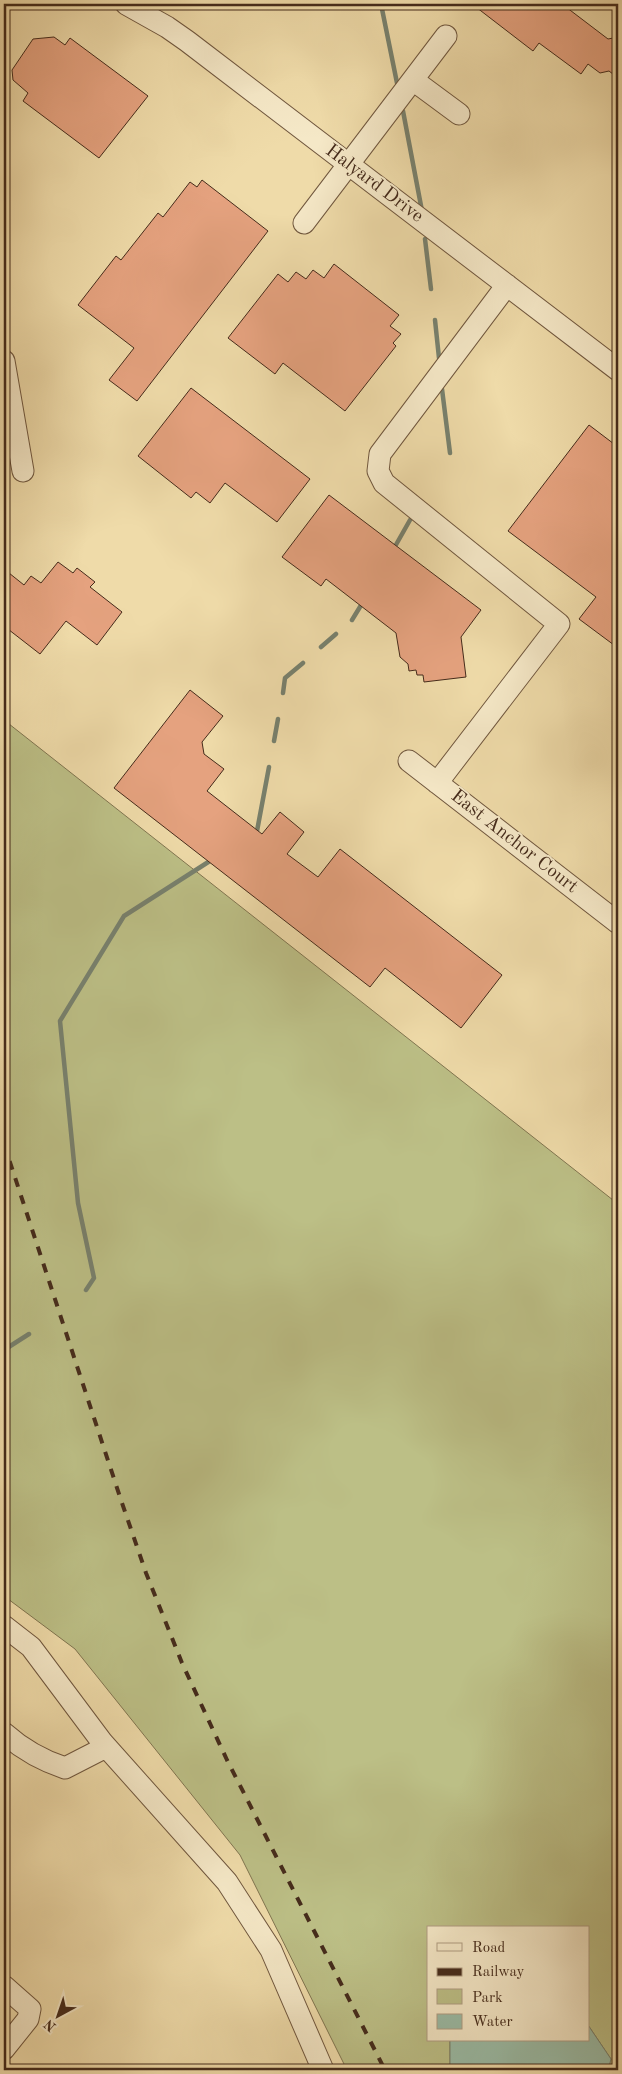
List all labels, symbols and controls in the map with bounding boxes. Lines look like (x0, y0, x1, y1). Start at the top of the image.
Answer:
street label: Halyard Drive (322, 141, 426, 227)
street label: East Anchor Court (447, 787, 581, 897)
legend (427, 1926, 590, 2042)
text: Road (472, 1941, 506, 1956)
text: Railway (472, 1965, 525, 1980)
text: Park (472, 1991, 503, 2006)
north arrow (32, 1992, 82, 2042)
text: Water (472, 2015, 513, 2030)
text: N (41, 2016, 59, 2034)

